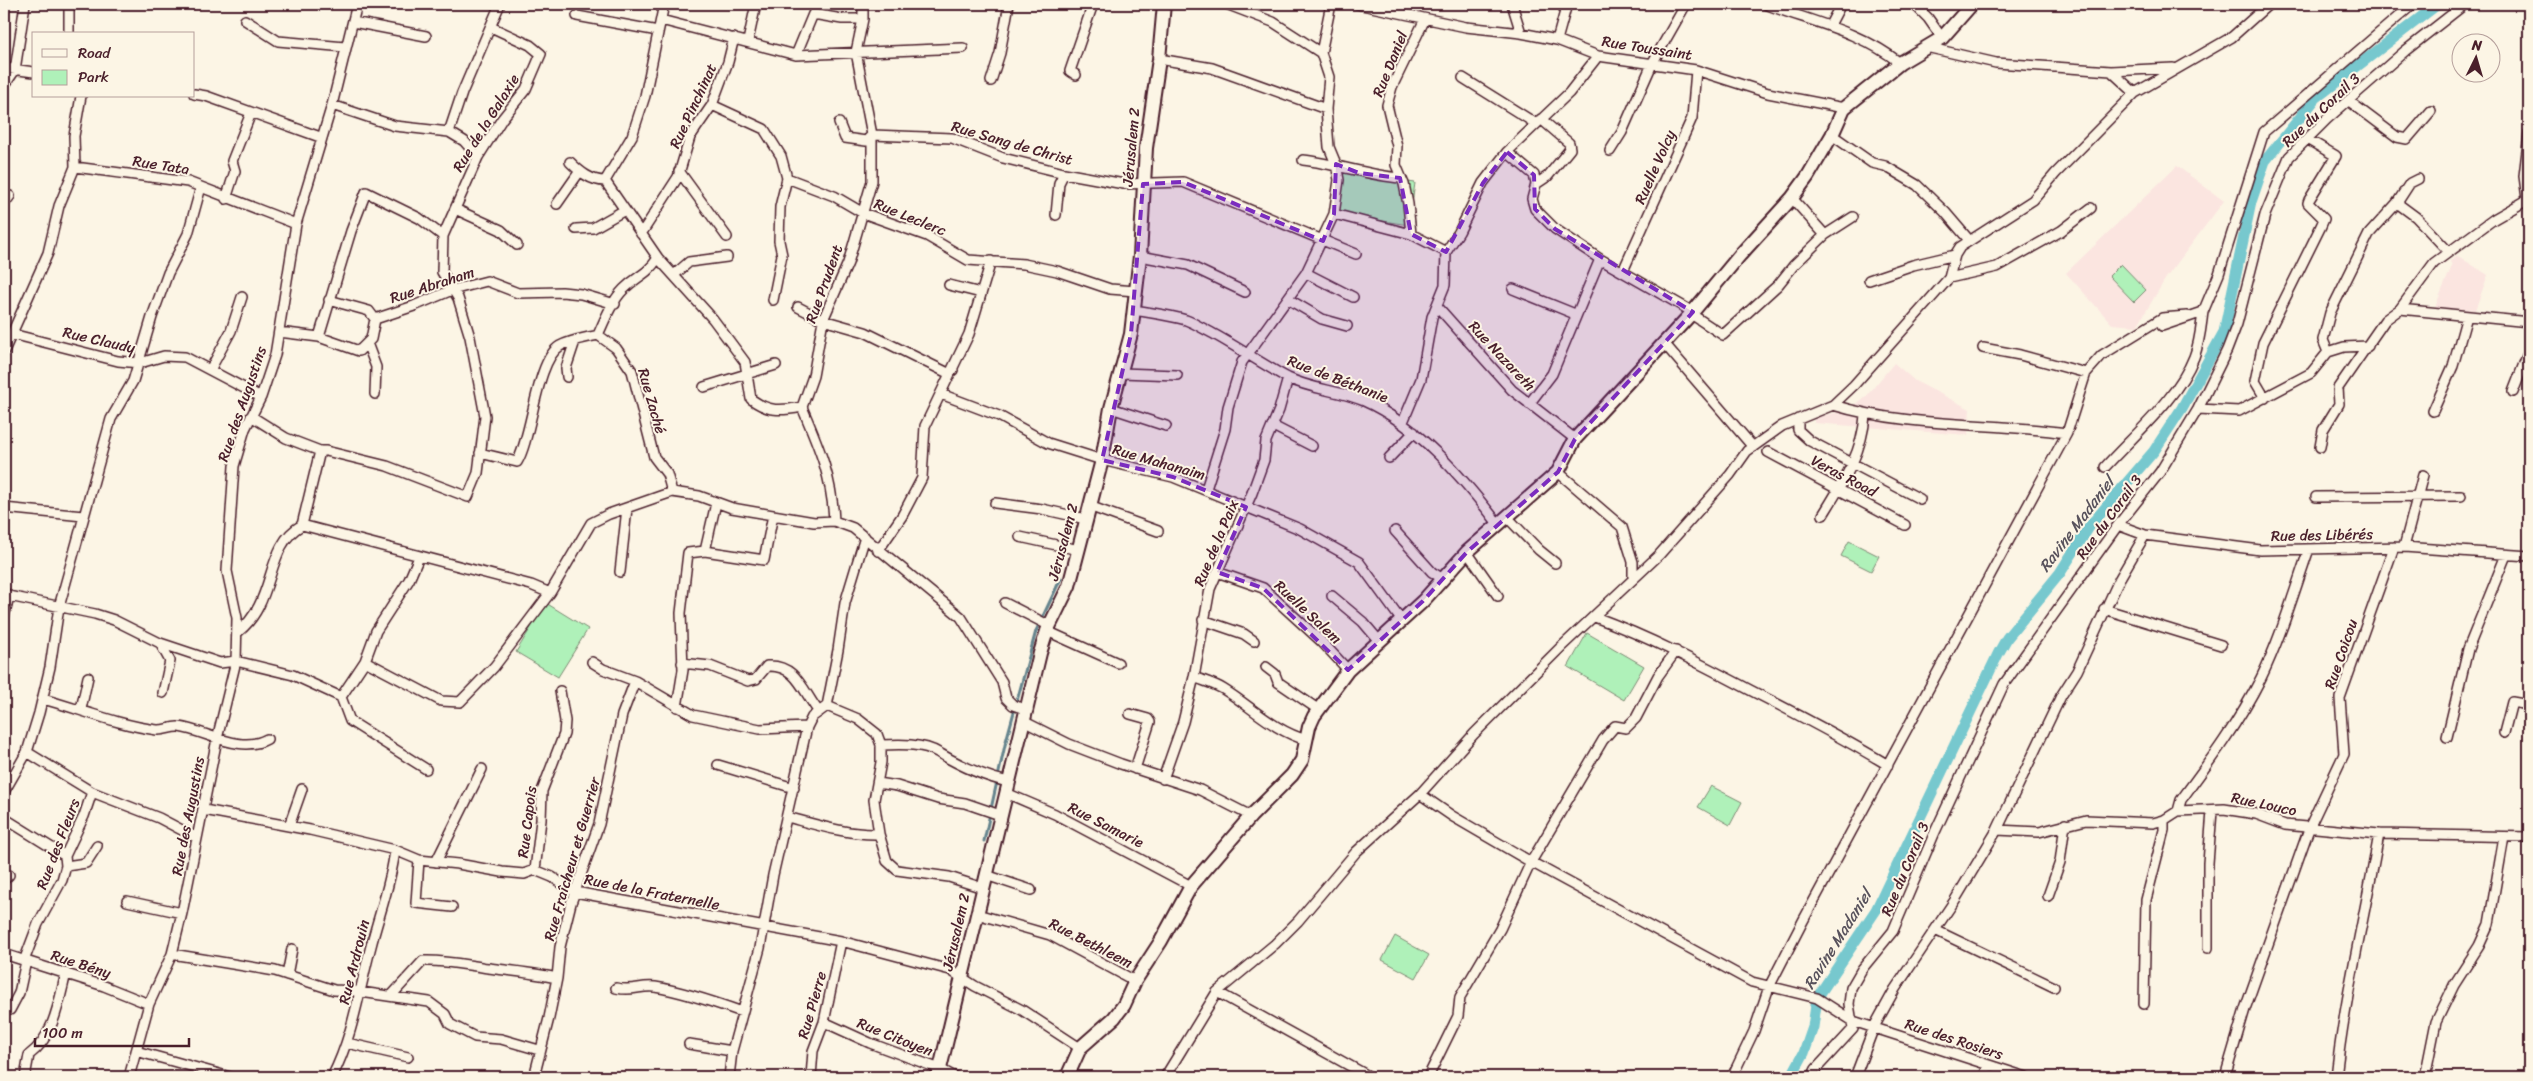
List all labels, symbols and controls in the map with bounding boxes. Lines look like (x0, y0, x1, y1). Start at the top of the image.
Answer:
street label: Rue Daniel (1365, 26, 1415, 101)
street label: Rue Toussaint (1600, 28, 1694, 68)
legend (32, 32, 195, 98)
north arrow (2450, 32, 2500, 82)
text: N (2470, 33, 2483, 58)
text: Road (78, 40, 111, 66)
street label: Rue Pinchinat (662, 59, 724, 153)
text: Park (78, 64, 109, 90)
street label: Rue du Corail 3 (2276, 66, 2366, 154)
street label: Rue de la Galaxie (445, 69, 527, 177)
street label: Jérusalem 2 (1115, 106, 1147, 188)
street label: Rue Sang de Christ (948, 113, 1076, 173)
street label: Ruelle Volcy (1627, 125, 1683, 209)
street label: Rue Tata (131, 148, 192, 182)
street label: Rue Leclerc (870, 191, 951, 243)
street label: Rue Prudent (798, 241, 850, 327)
street label: Rue Abraham (386, 259, 478, 311)
street label: Rue Nazareth (1462, 314, 1542, 398)
street label: Rue Claudy (60, 319, 138, 361)
street label: Rue des Augustins (210, 343, 274, 465)
street label: Rue de Béthanie (1284, 348, 1392, 410)
street label: Rue Zaché (630, 365, 674, 437)
street label: Rue Mahanaim (1109, 436, 1209, 488)
street label: Veras Road (1806, 448, 1883, 505)
water label: Ravine Madaniel (2031, 468, 2124, 578)
street label: Rue du Corail 3 (2069, 469, 2149, 565)
street label: Rue de la Paix (1186, 495, 1246, 590)
street label: Jérusalem 2 (1040, 500, 1086, 584)
street label: Rue des Libérés (2271, 521, 2373, 549)
street label: Ruelle Salem (1268, 574, 1348, 651)
street label: Rue Coicou (2317, 615, 2365, 693)
street label: Rue des Augustins (164, 754, 212, 878)
street label: Rue Fraîcheur et Guerrier (536, 773, 608, 944)
street label: Rue Capois (510, 784, 544, 859)
street label: Rue Louco (2229, 784, 2299, 824)
street label: Rue des Fleurs (29, 794, 87, 893)
street label: Rue Samarie (1063, 795, 1149, 855)
street label: Rue du Corail 3 (1874, 818, 1936, 920)
street label: Rue de la Fraternelle (582, 866, 722, 918)
water label: Ravine Madaniel (1795, 881, 1882, 995)
street label: Jérusalem 2 (934, 890, 978, 974)
street label: Rue Bethleem (1044, 911, 1138, 976)
street label: Rue Ardrouin (331, 917, 377, 1007)
street label: Rue Bény (48, 942, 115, 986)
street label: Rue Pierre (790, 968, 834, 1042)
street label: Rue Citoyen (853, 1010, 937, 1064)
street label: Rue des Rosiers (1901, 1011, 2007, 1067)
scale bar (35, 1016, 189, 1048)
text: 100 m (42, 1020, 83, 1046)

